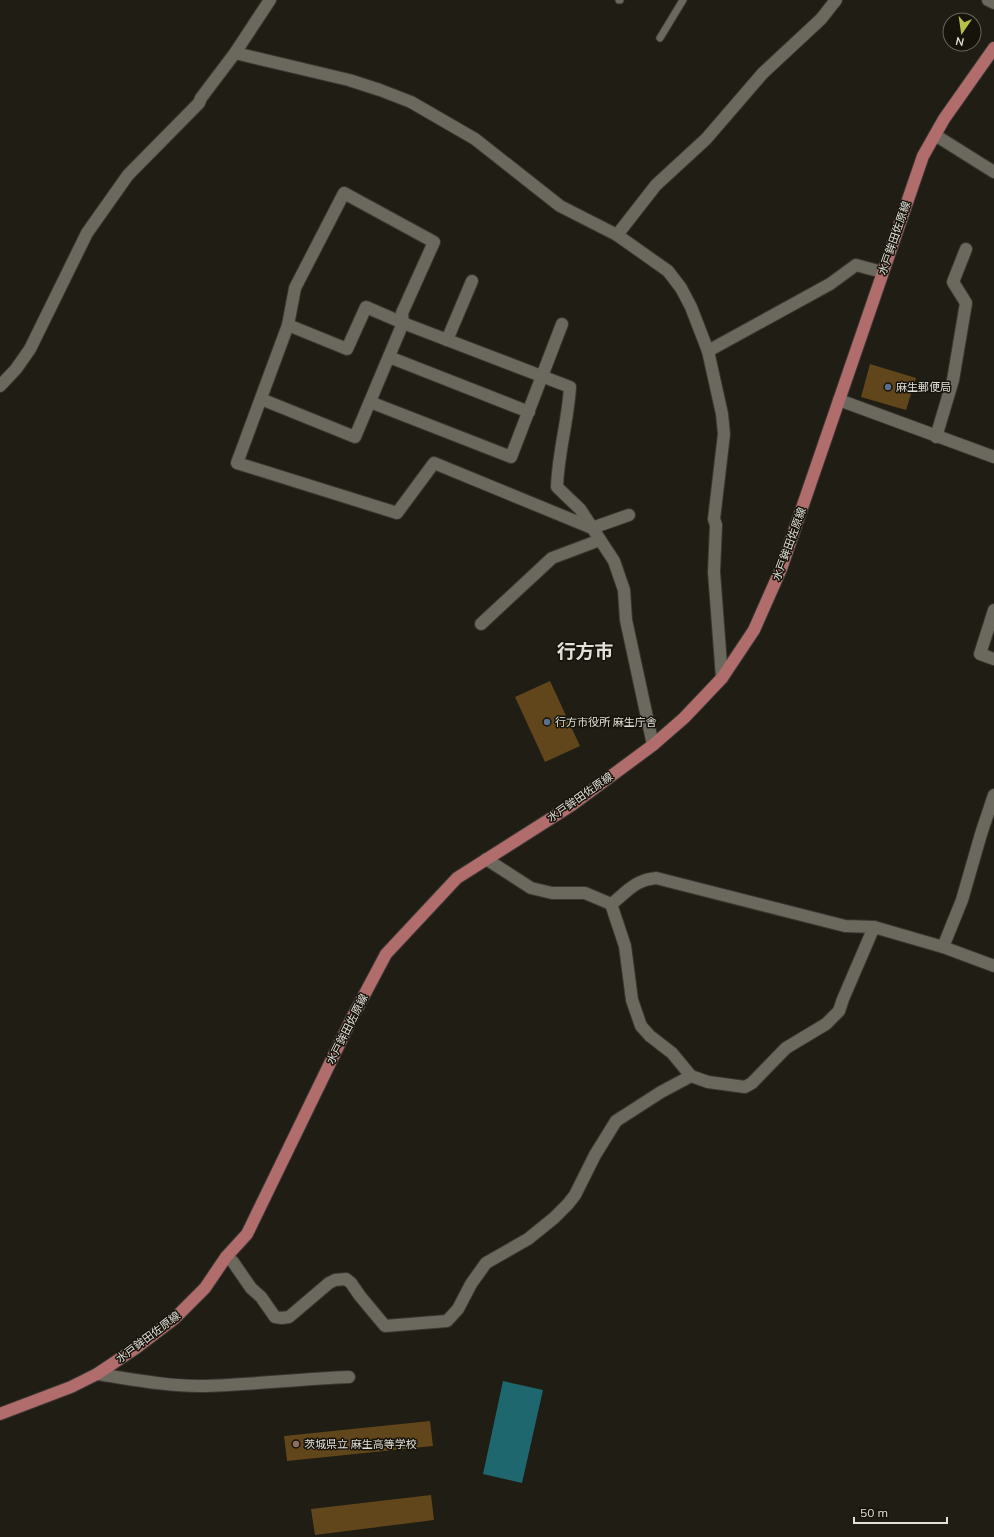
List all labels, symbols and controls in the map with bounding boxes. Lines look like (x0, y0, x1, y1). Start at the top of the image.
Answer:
north arrow (942, 12, 982, 52)
text: N (954, 34, 965, 49)
street label: 水戸鉾田佐原線 (875, 199, 913, 277)
place label: 麻生郵便局 (896, 380, 951, 394)
marker: 麻生郵便局 (883, 382, 893, 392)
street label: 水戸鉾田佐原線 (769, 505, 809, 583)
district label: 行方市 (556, 639, 614, 663)
place label: 行方市役所 麻生庁舎 (555, 715, 657, 729)
marker: 行方市役所 麻生庁舎 (542, 717, 552, 727)
street label: 水戸鉾田佐原線 (544, 769, 616, 825)
street label: 水戸鉾田佐原線 (323, 992, 371, 1066)
street label: 水戸鉾田佐原線 (113, 1308, 183, 1366)
place label: 茨城県立 麻生高等学校 (304, 1437, 417, 1451)
marker: 茨城県立 麻生高等学校 (291, 1439, 301, 1449)
scale bar (854, 1499, 947, 1525)
text: 50 m (860, 1505, 888, 1520)

